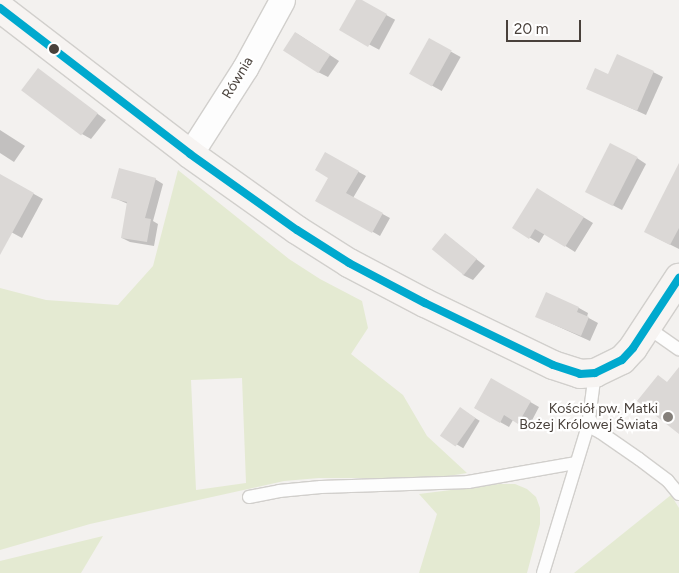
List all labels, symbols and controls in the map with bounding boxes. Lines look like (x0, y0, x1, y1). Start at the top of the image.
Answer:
scale bar (509, 10, 584, 42)
text: 20 m (514, 20, 548, 38)
unlabelled marker (49, 44, 59, 54)
street label: Równia (219, 54, 257, 102)
place label: Kościół pw. Matki Bożej Królowej Świata (519, 401, 658, 434)
marker: Kościół pw. Matki Bożej Królowej Świata (662, 411, 674, 423)

